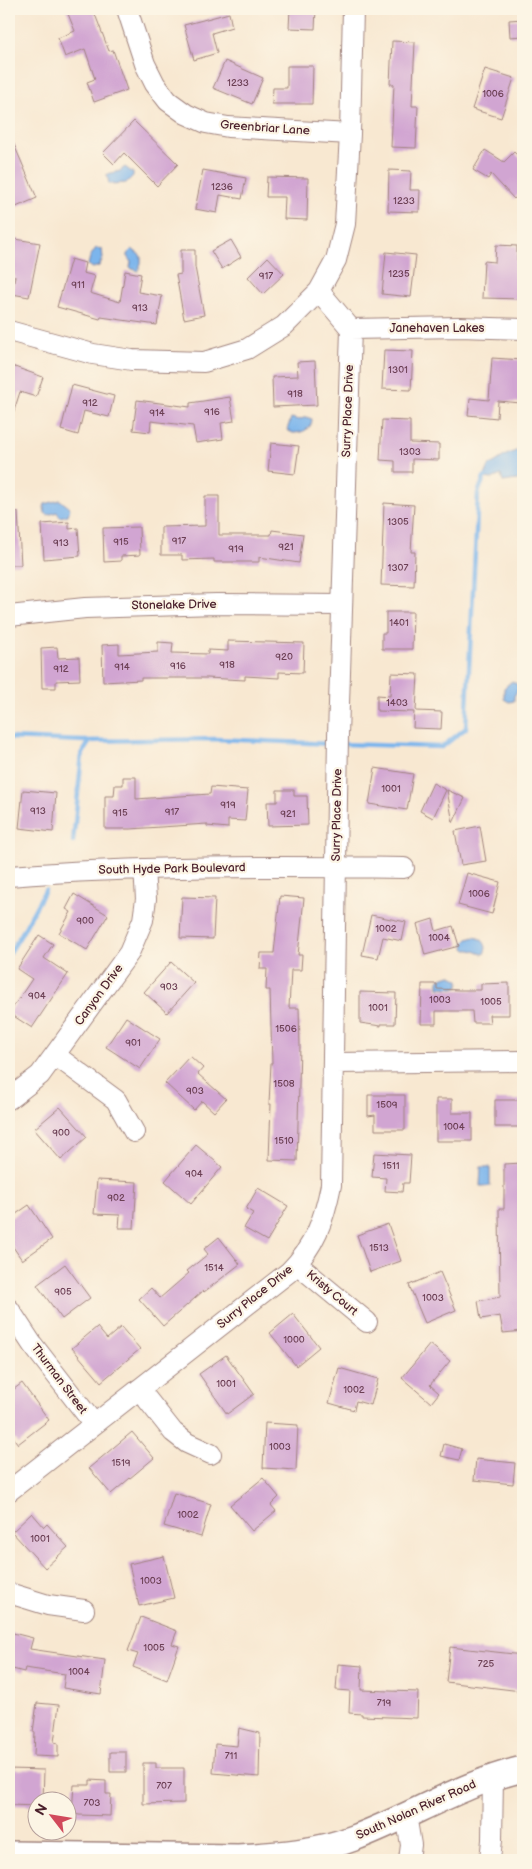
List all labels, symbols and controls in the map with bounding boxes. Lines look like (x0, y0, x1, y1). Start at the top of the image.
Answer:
house number: 1233 (227, 77, 249, 89)
house number: 1006 (482, 88, 504, 100)
street label: Greenbriar Lane (220, 117, 310, 139)
house number: 1236 (211, 181, 233, 193)
house number: 1233 (393, 195, 415, 207)
house number: 1235 (388, 268, 410, 280)
house number: 917 (259, 270, 273, 282)
house number: 911 (71, 279, 85, 291)
house number: 913 (132, 302, 148, 314)
street label: Janehaven Lakes (390, 321, 485, 336)
street label: Surry Place Drive (339, 364, 357, 458)
house number: 1301 (388, 364, 408, 376)
house number: 918 (287, 388, 303, 400)
house number: 912 (82, 397, 98, 409)
house number: 916 (204, 406, 220, 418)
house number: 914 (149, 407, 165, 419)
house number: 1303 (399, 446, 421, 458)
house number: 1305 (387, 516, 409, 528)
house number: 917 (172, 535, 186, 547)
house number: 915 (113, 536, 129, 548)
house number: 913 (53, 537, 69, 549)
house number: 921 (278, 541, 294, 553)
house number: 919 (228, 543, 244, 555)
house number: 1307 (388, 562, 408, 574)
street label: Stonelake Drive (131, 597, 217, 613)
house number: 1401 (389, 617, 409, 629)
house number: 920 (275, 651, 293, 663)
house number: 918 (219, 659, 235, 671)
house number: 916 (170, 660, 186, 672)
house number: 914 (114, 661, 130, 673)
house number: 912 (53, 663, 69, 675)
house number: 1403 (386, 697, 408, 709)
street label: Surry Place Drive (329, 768, 345, 862)
house number: 1001 (381, 783, 401, 795)
house number: 919 (220, 799, 236, 811)
house number: 913 (30, 805, 46, 817)
house number: 917 (165, 806, 179, 818)
house number: 915 (112, 807, 128, 819)
house number: 921 (280, 808, 296, 820)
street label: South Hyde Park Boulevard (98, 860, 246, 878)
house number: 1006 (468, 888, 490, 900)
house number: 900 (76, 915, 94, 927)
house number: 1002 (375, 923, 397, 935)
house number: 1004 (428, 932, 450, 944)
street label: Canyon Drive (72, 961, 126, 1029)
house number: 903 (160, 981, 178, 993)
house number: 904 (28, 990, 46, 1002)
house number: 1003 (429, 994, 451, 1006)
house number: 1005 (480, 996, 502, 1008)
house number: 1001 (368, 1002, 388, 1014)
house number: 1506 (275, 1023, 297, 1035)
house number: 901 (125, 1037, 141, 1049)
house number: 1508 (273, 1078, 295, 1090)
house number: 903 (186, 1085, 204, 1097)
house number: 1509 (376, 1099, 398, 1111)
house number: 1004 (443, 1121, 465, 1133)
house number: 900 (52, 1127, 70, 1139)
house number: 1510 (274, 1135, 294, 1147)
house number: 1511 (382, 1160, 400, 1172)
house number: 904 (185, 1168, 203, 1180)
house number: 902 (107, 1192, 125, 1204)
house number: 1513 (369, 1242, 389, 1254)
house number: 1514 (204, 1262, 224, 1274)
street label: Surry Place Drive (214, 1262, 296, 1332)
street label: Kristy Court (303, 1267, 361, 1319)
house number: 905 (54, 1286, 72, 1298)
house number: 1003 (422, 1292, 444, 1304)
house number: 1000 (283, 1334, 305, 1346)
street label: Thurman Street (28, 1341, 90, 1417)
house number: 1001 (216, 1378, 236, 1390)
house number: 1002 (343, 1384, 365, 1396)
house number: 1003 (269, 1441, 291, 1453)
house number: 1519 (111, 1457, 131, 1469)
house number: 1002 (177, 1509, 199, 1521)
house number: 1001 (30, 1533, 50, 1545)
house number: 1003 (140, 1575, 162, 1587)
house number: 1005 (143, 1642, 165, 1654)
house number: 725 (478, 1658, 495, 1670)
house number: 1004 (68, 1666, 90, 1678)
house number: 719 (377, 1697, 391, 1709)
house number: 711 (225, 1750, 237, 1762)
street label: South Nolan River Road (354, 1777, 478, 1843)
house number: 707 (156, 1780, 172, 1792)
north arrow (28, 1792, 78, 1842)
house number: 703 (84, 1797, 100, 1809)
text: N (31, 1801, 51, 1818)

